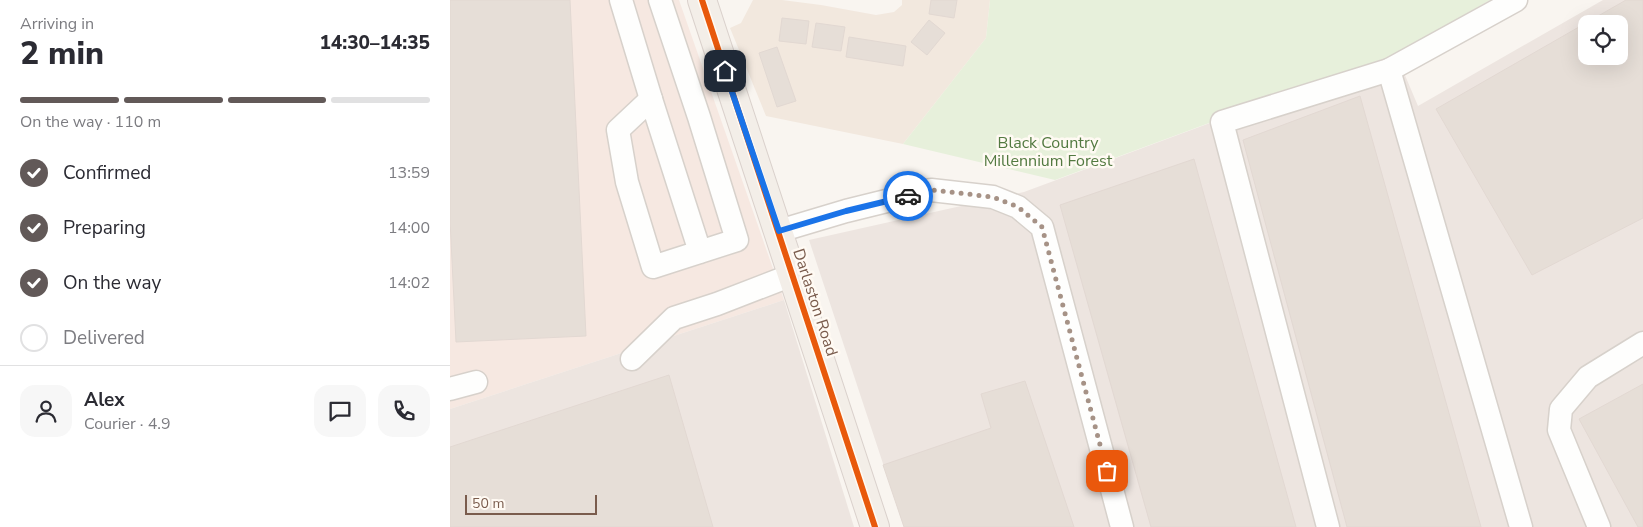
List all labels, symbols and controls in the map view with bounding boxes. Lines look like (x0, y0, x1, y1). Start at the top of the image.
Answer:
text: Arriving in (20, 13, 94, 35)
map controls (1578, 15, 1628, 65)
button: locate (1578, 15, 1628, 65)
text: 14:30–14:35 (319, 30, 430, 56)
text: 2 min (20, 32, 104, 75)
pin (704, 50, 746, 92)
icon: home (711, 57, 739, 85)
text: On the way · 110 m (20, 111, 161, 133)
park label: Black Country Millennium Forest (984, 132, 1113, 172)
icon: check (20, 159, 48, 187)
text: Confirmed (63, 160, 151, 186)
text: 13:59 (388, 162, 430, 184)
courier (883, 171, 933, 221)
icon: car (894, 182, 922, 210)
icon: check (20, 214, 48, 242)
text: Preparing (63, 215, 146, 241)
text: 14:00 (388, 217, 430, 239)
street label: Darlaston Road (787, 246, 843, 359)
icon: check (20, 269, 48, 297)
text: On the way (63, 270, 161, 296)
text: 14:02 (388, 272, 430, 294)
text: Delivered (63, 325, 145, 351)
button: person (20, 385, 72, 437)
button: chat (314, 385, 366, 437)
button: phone (378, 385, 430, 437)
text: Alex (84, 387, 125, 413)
text: Courier · 4.9 (84, 413, 170, 435)
pin (1086, 450, 1128, 492)
icon: bag (1093, 457, 1121, 485)
scale bar (465, 492, 598, 515)
text: 50 m (472, 494, 504, 513)

